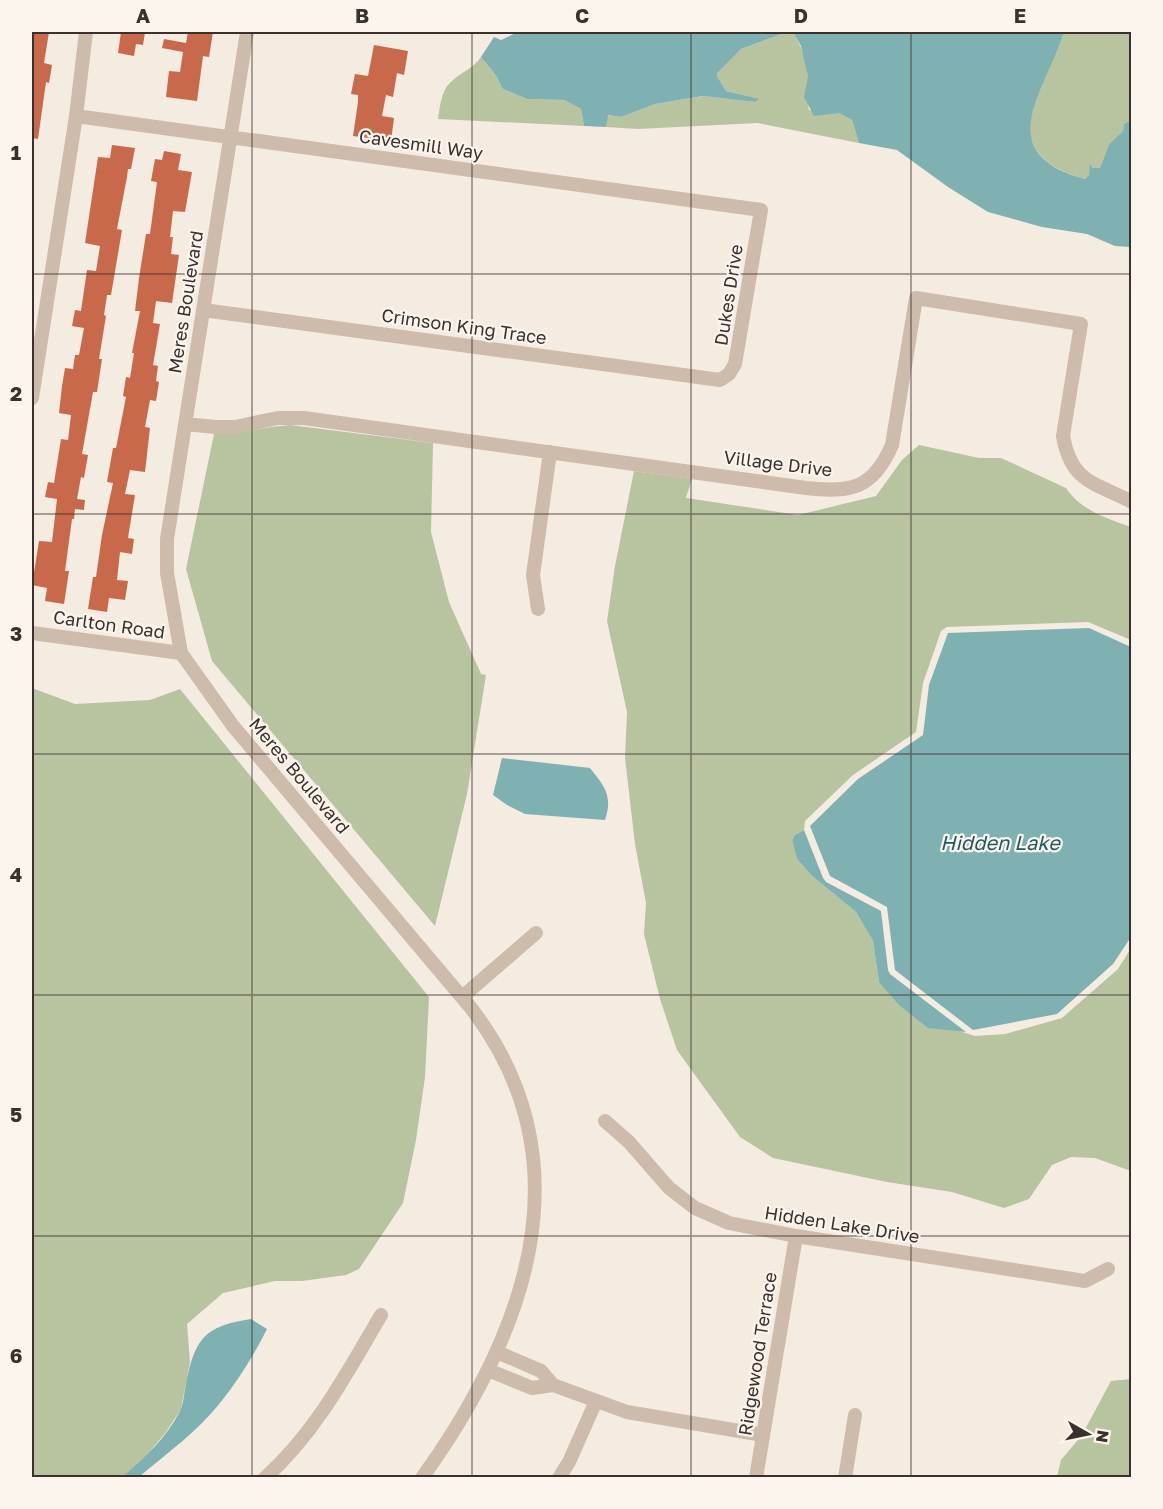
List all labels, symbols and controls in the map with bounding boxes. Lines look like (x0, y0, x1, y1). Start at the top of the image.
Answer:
text: A (136, 3, 150, 27)
text: B (355, 3, 369, 27)
text: C (575, 3, 589, 27)
text: D (794, 3, 808, 27)
text: E (1014, 3, 1026, 27)
street label: Cavesmill Way (358, 124, 485, 164)
text: 1 (11, 140, 21, 164)
street label: Meres Boulevard (163, 229, 207, 375)
street label: Dukes Drive (709, 243, 747, 347)
street label: Crimson King Trace (380, 304, 548, 348)
text: 2 (10, 381, 22, 405)
street label: Village Drive (723, 445, 834, 481)
street label: Carlton Road (52, 605, 166, 643)
text: 3 (10, 621, 22, 645)
street label: Meres Boulevard (245, 713, 355, 838)
water label: Hidden Lake (940, 830, 1061, 854)
text: 4 (10, 862, 22, 886)
text: 5 (10, 1102, 22, 1126)
street label: Hidden Lake Drive (763, 1201, 921, 1247)
street label: Ridgewood Terrace (733, 1270, 781, 1437)
text: 6 (10, 1343, 22, 1367)
north arrow (1058, 1404, 1118, 1464)
text: N (1092, 1429, 1114, 1444)

